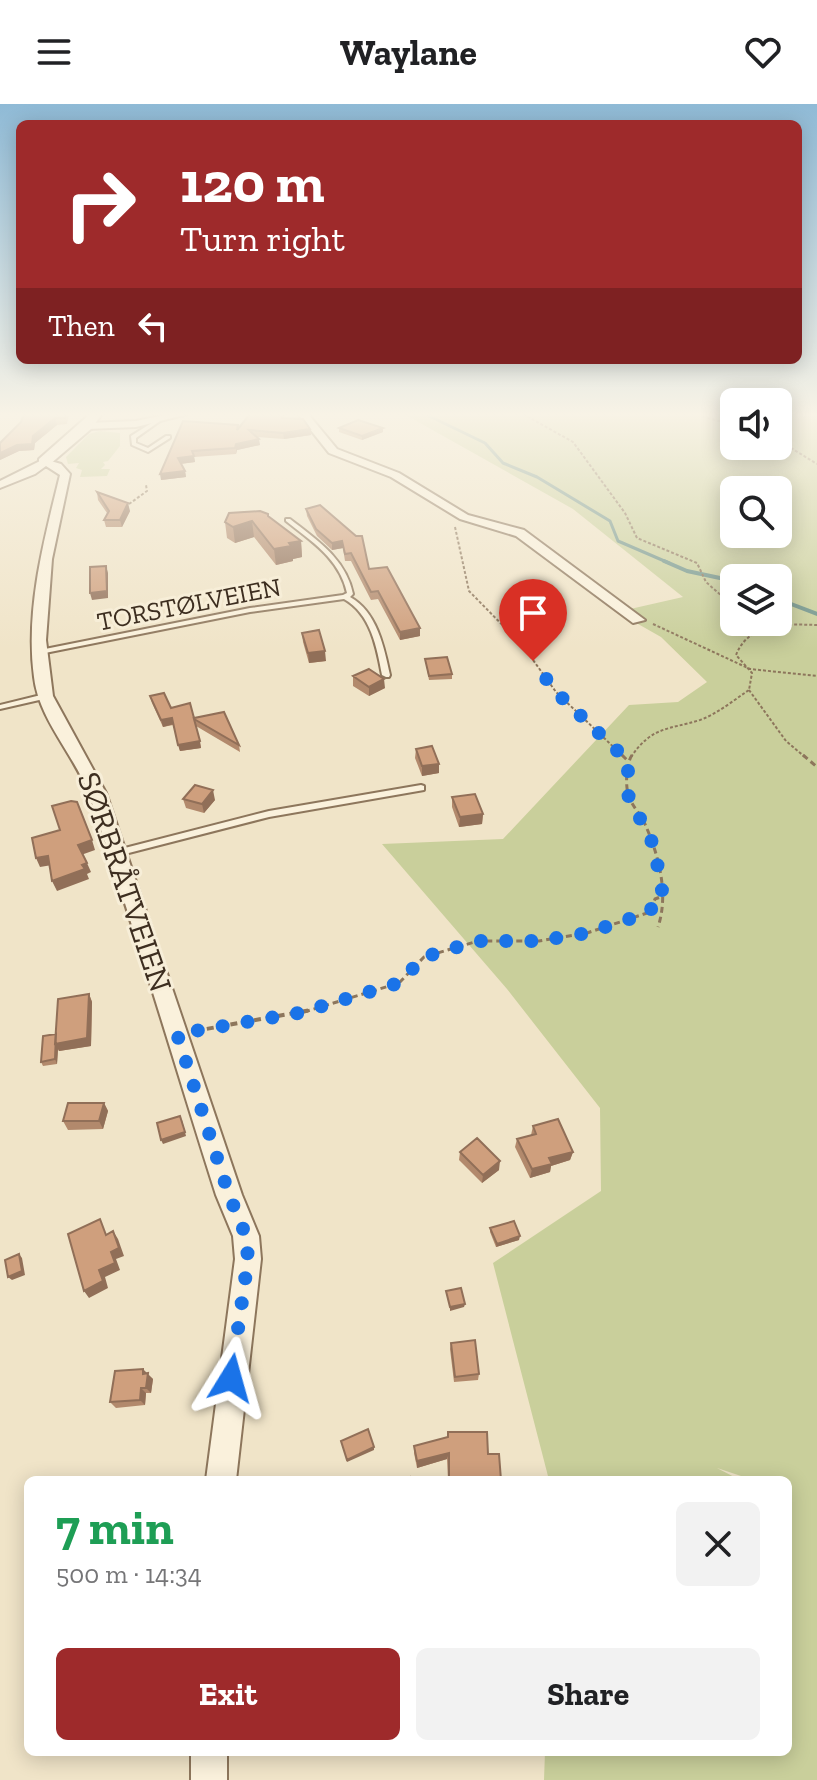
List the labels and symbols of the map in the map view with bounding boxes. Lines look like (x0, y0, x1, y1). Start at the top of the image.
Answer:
street label: TORSTØLVEIEN (94, 570, 284, 638)
pin (499, 579, 567, 661)
street label: SØRBRÅTVEIEN (70, 767, 180, 997)
position arrow (189, 1336, 273, 1420)

